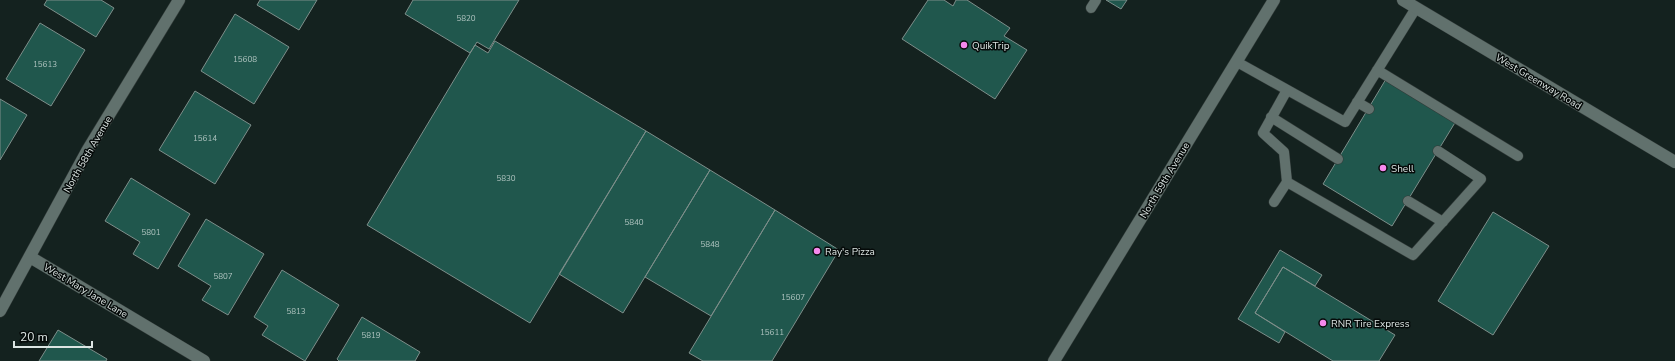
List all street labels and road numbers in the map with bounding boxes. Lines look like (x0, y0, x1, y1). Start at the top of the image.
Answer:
street label: West Greenway Road (1493, 51, 1584, 113)
street label: North 58th Avenue (60, 114, 116, 195)
street label: North 59th Avenue (1137, 140, 1193, 221)
street label: West Mary Jane Lane (41, 260, 130, 322)

